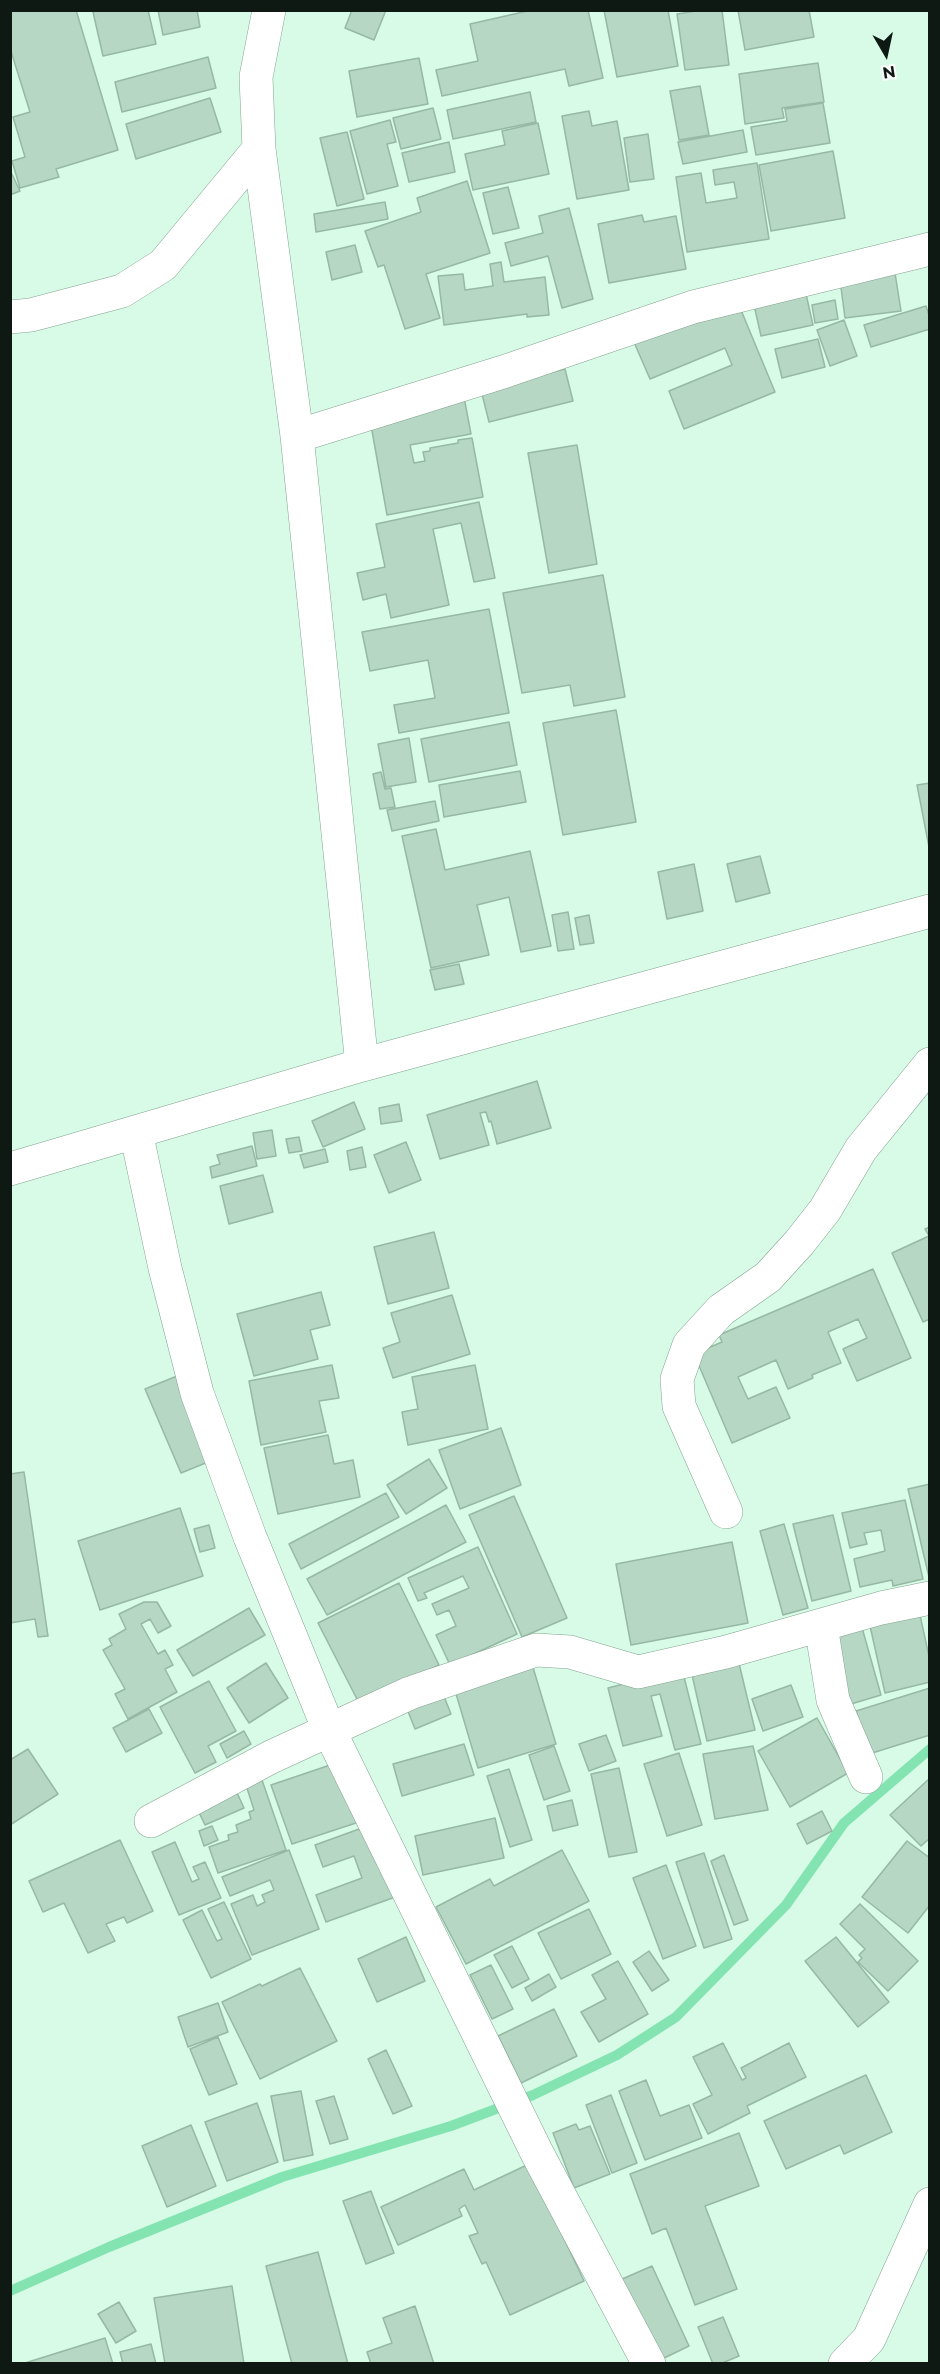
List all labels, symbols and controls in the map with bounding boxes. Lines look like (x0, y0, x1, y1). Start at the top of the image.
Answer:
north arrow (856, 24, 916, 84)
text: N (881, 62, 897, 83)

